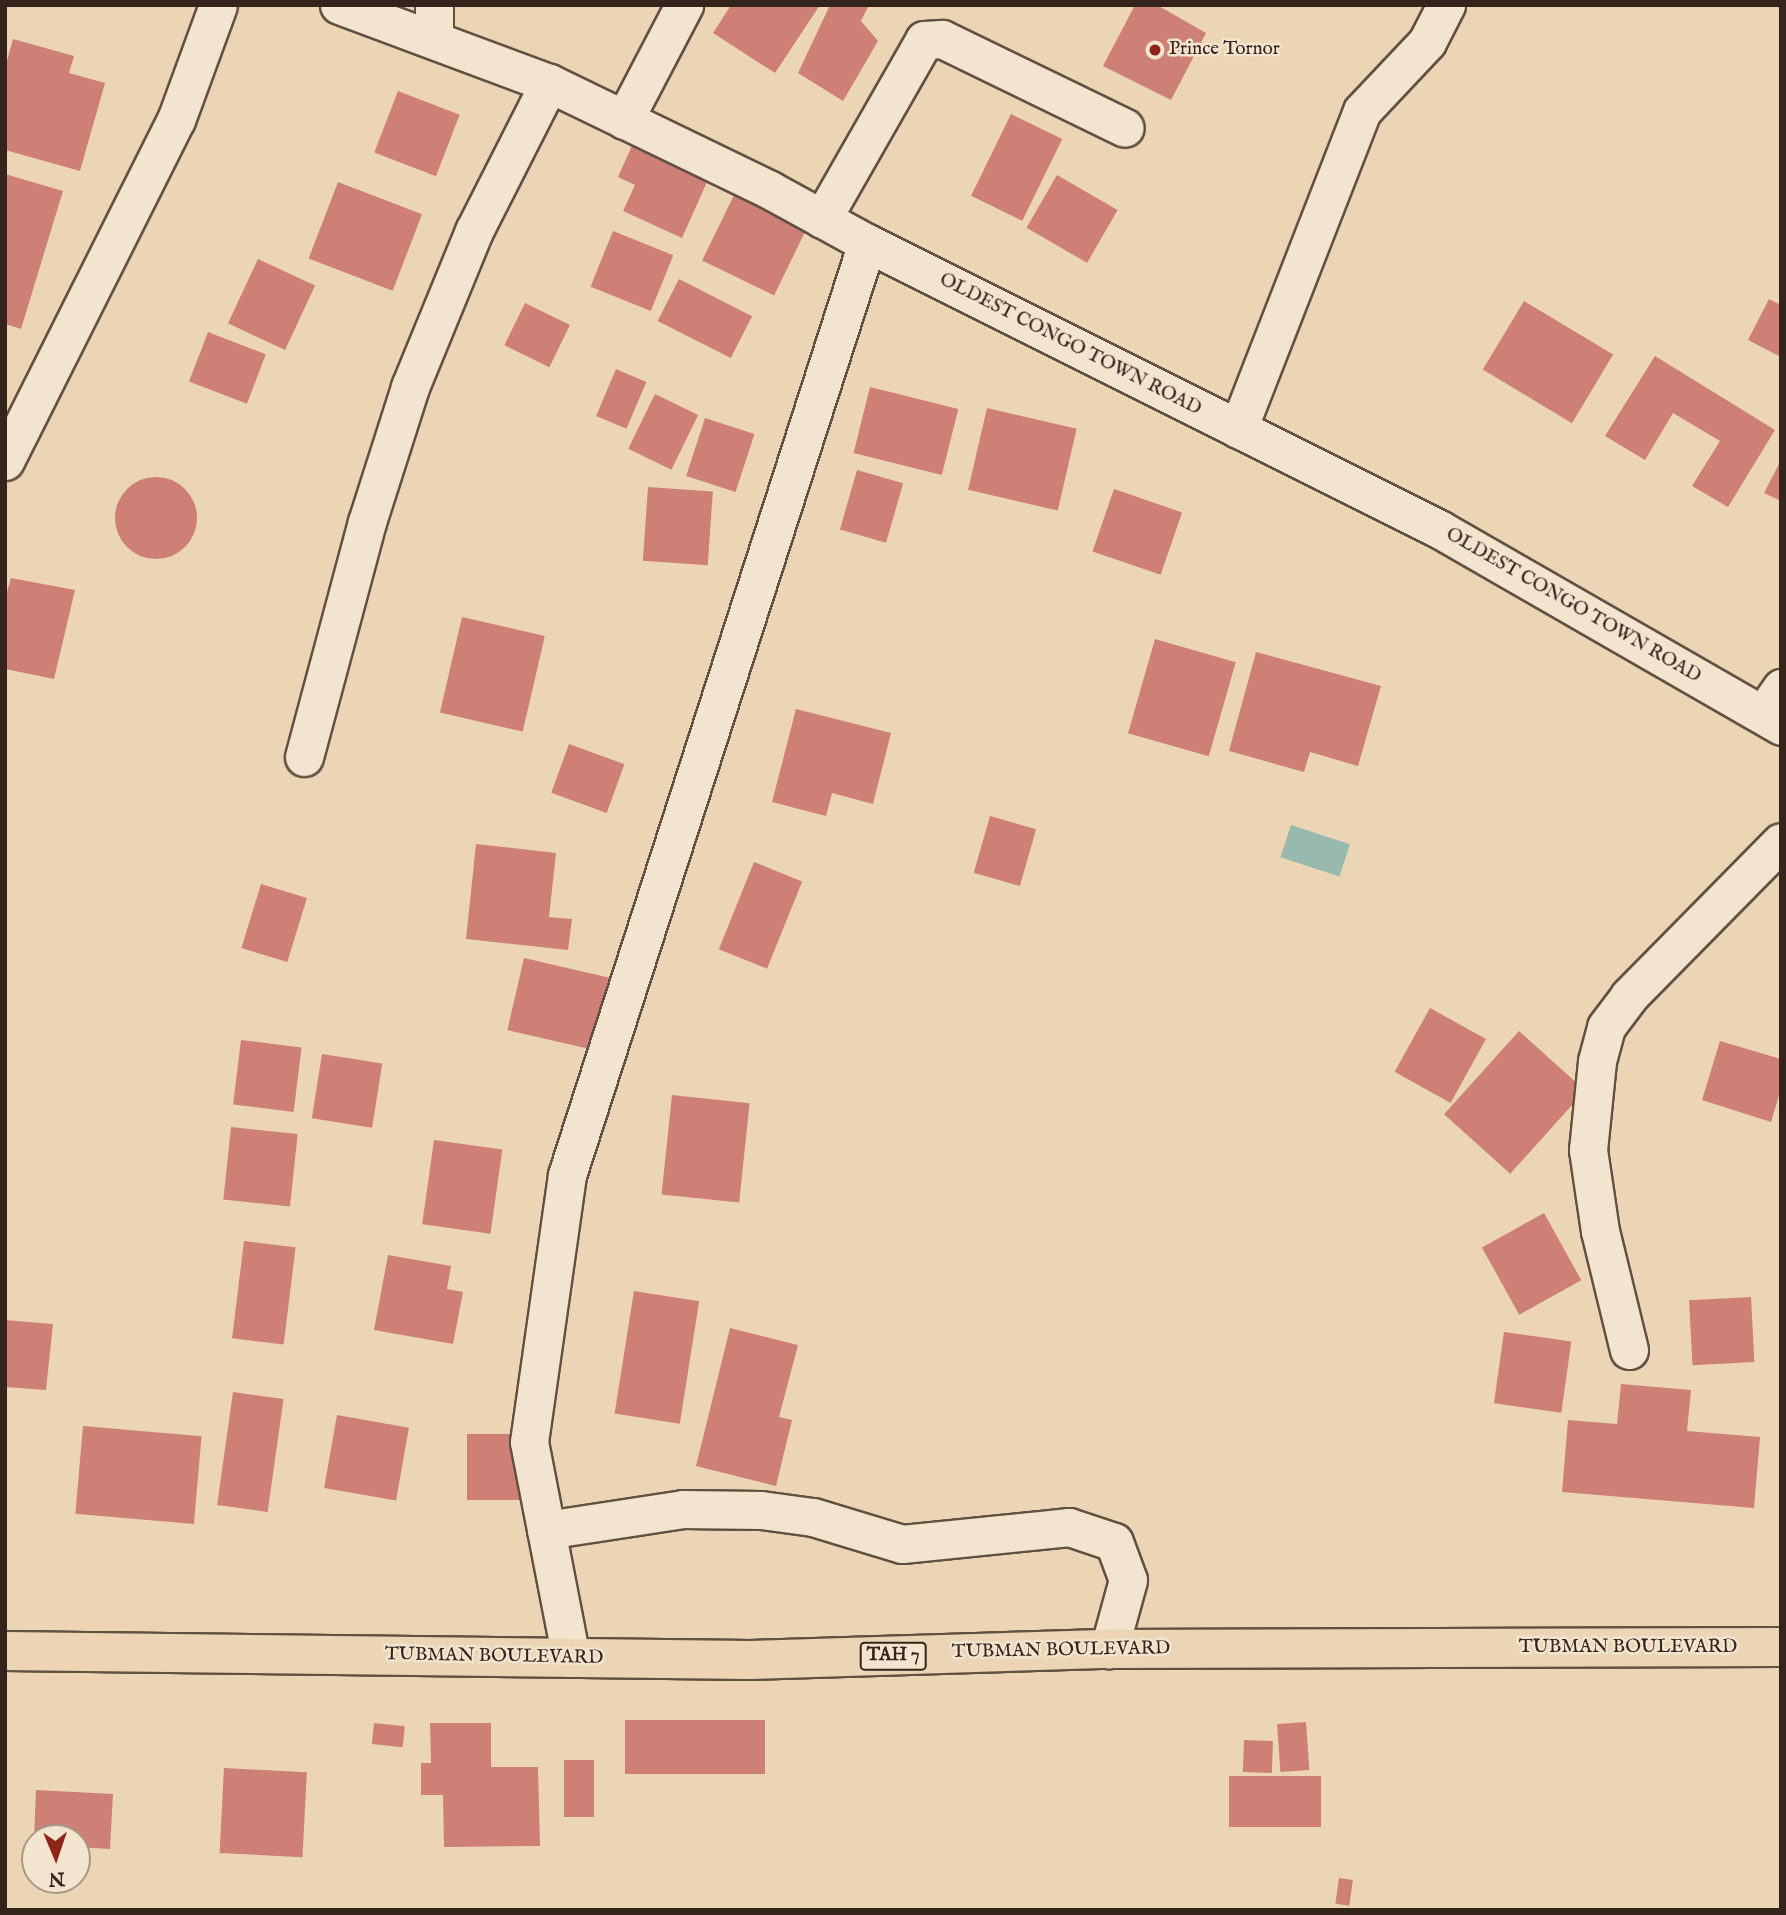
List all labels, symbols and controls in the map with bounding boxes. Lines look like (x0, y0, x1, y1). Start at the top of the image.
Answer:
place label: Prince Tornor (1169, 39, 1280, 61)
marker: Prince Tornor (1147, 42, 1163, 58)
street label: OLDEST CONGO TOWN ROAD (935, 269, 1205, 421)
street label: OLDEST CONGO TOWN ROAD (1441, 523, 1705, 689)
street label: TUBMAN BOULEVARD (1519, 1637, 1737, 1659)
street label: TUBMAN BOULEVARD (952, 1638, 1170, 1664)
road number: TAH 7 (858, 1642, 928, 1671)
street label: TUBMAN BOULEVARD (385, 1644, 603, 1670)
north arrow (21, 1824, 91, 1894)
text: N (48, 1866, 65, 1890)

